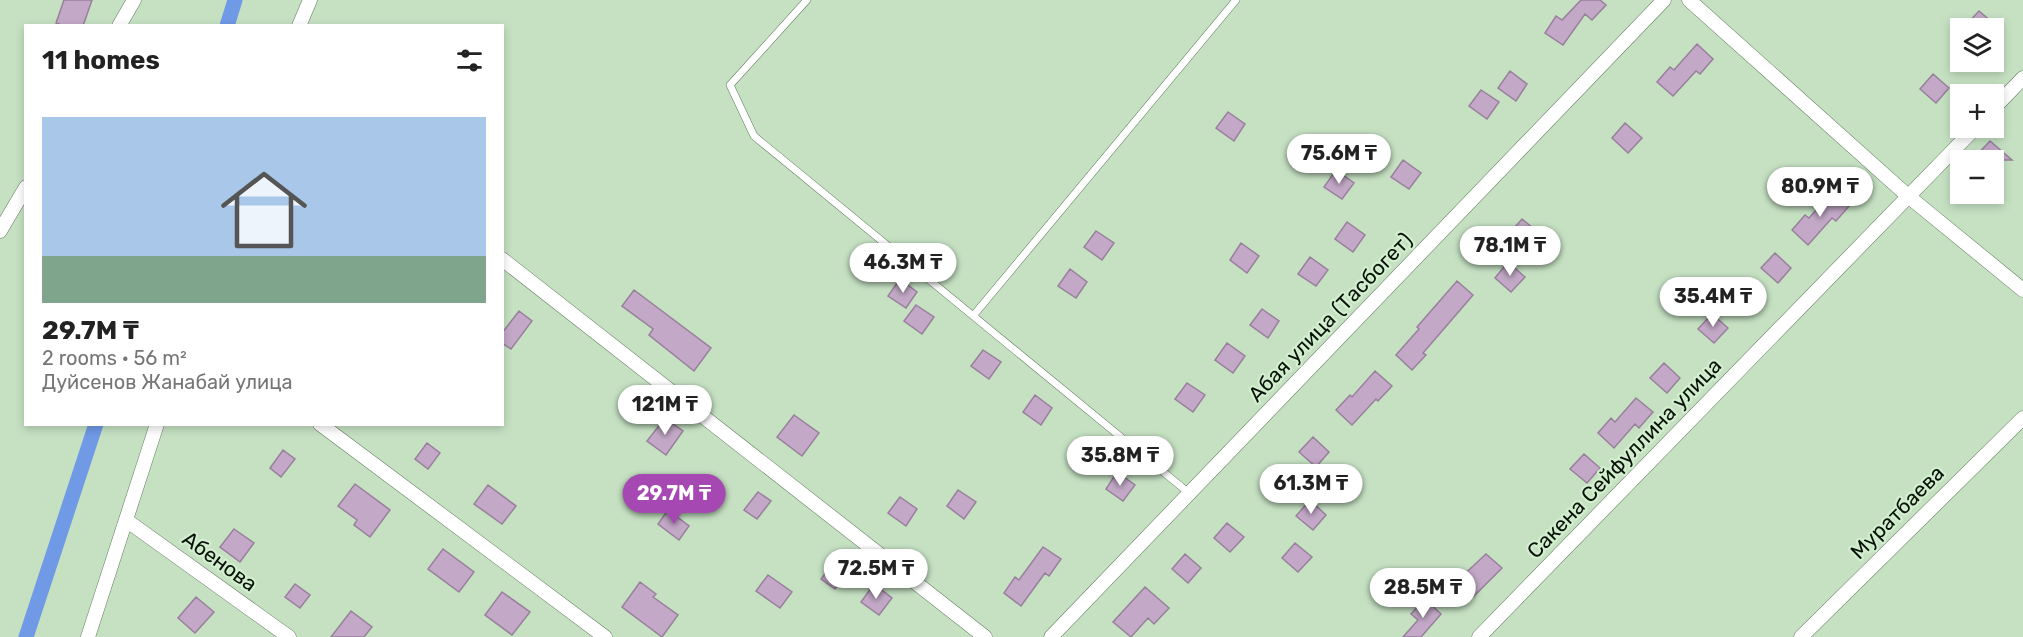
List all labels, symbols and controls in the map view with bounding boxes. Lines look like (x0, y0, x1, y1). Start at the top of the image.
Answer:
map controls (1950, 18, 2004, 204)
button: layers (1950, 18, 2004, 72)
icon: filters (453, 44, 486, 77)
text: 11 homes (42, 45, 160, 76)
button: + (1950, 84, 2004, 138)
pin: 75.6M ₸ (1284, 134, 1394, 185)
text: 75.6M ₸ (1301, 141, 1377, 165)
button: − (1950, 150, 2004, 204)
icon: home (210, 156, 318, 264)
pin: 80.9M ₸ (1765, 167, 1875, 218)
text: 80.9M ₸ (1781, 174, 1859, 198)
pin: 78.1M ₸ (1455, 226, 1565, 277)
street label: Абая улица (Тасбогет) (1243, 227, 1417, 407)
text: 78.1M ₸ (1474, 233, 1546, 257)
pin: 46.3M ₸ (848, 243, 958, 294)
text: 46.3M ₸ (864, 250, 942, 274)
pin: 35.4M ₸ (1658, 277, 1768, 328)
text: 35.4M ₸ (1674, 284, 1752, 308)
text: 29.7M ₸ (42, 315, 139, 346)
text: 2 rooms · 56 m² (42, 346, 187, 370)
street label: Сакена Сейфуллина улица (1522, 353, 1726, 563)
text: Дуйсенов Жанабай улица (42, 370, 293, 394)
pin: 121M ₸ (616, 385, 714, 436)
text: 121M ₸ (632, 392, 698, 416)
pin: 35.8M ₸ (1065, 436, 1175, 487)
text: 35.8M ₸ (1081, 443, 1159, 467)
street label: Муратбаева (1845, 460, 1949, 564)
pin: 61.3M ₸ (1256, 464, 1366, 515)
text: 61.3M ₸ (1274, 471, 1348, 495)
pin: 29.7M ₸ (619, 474, 729, 525)
text: 29.7M ₸ (637, 481, 711, 505)
street label: Абенова (178, 526, 262, 596)
pin: 72.5M ₸ (821, 549, 931, 600)
text: 72.5M ₸ (838, 556, 914, 580)
pin: 28.5M ₸ (1368, 568, 1478, 619)
text: 28.5M ₸ (1384, 575, 1462, 599)

